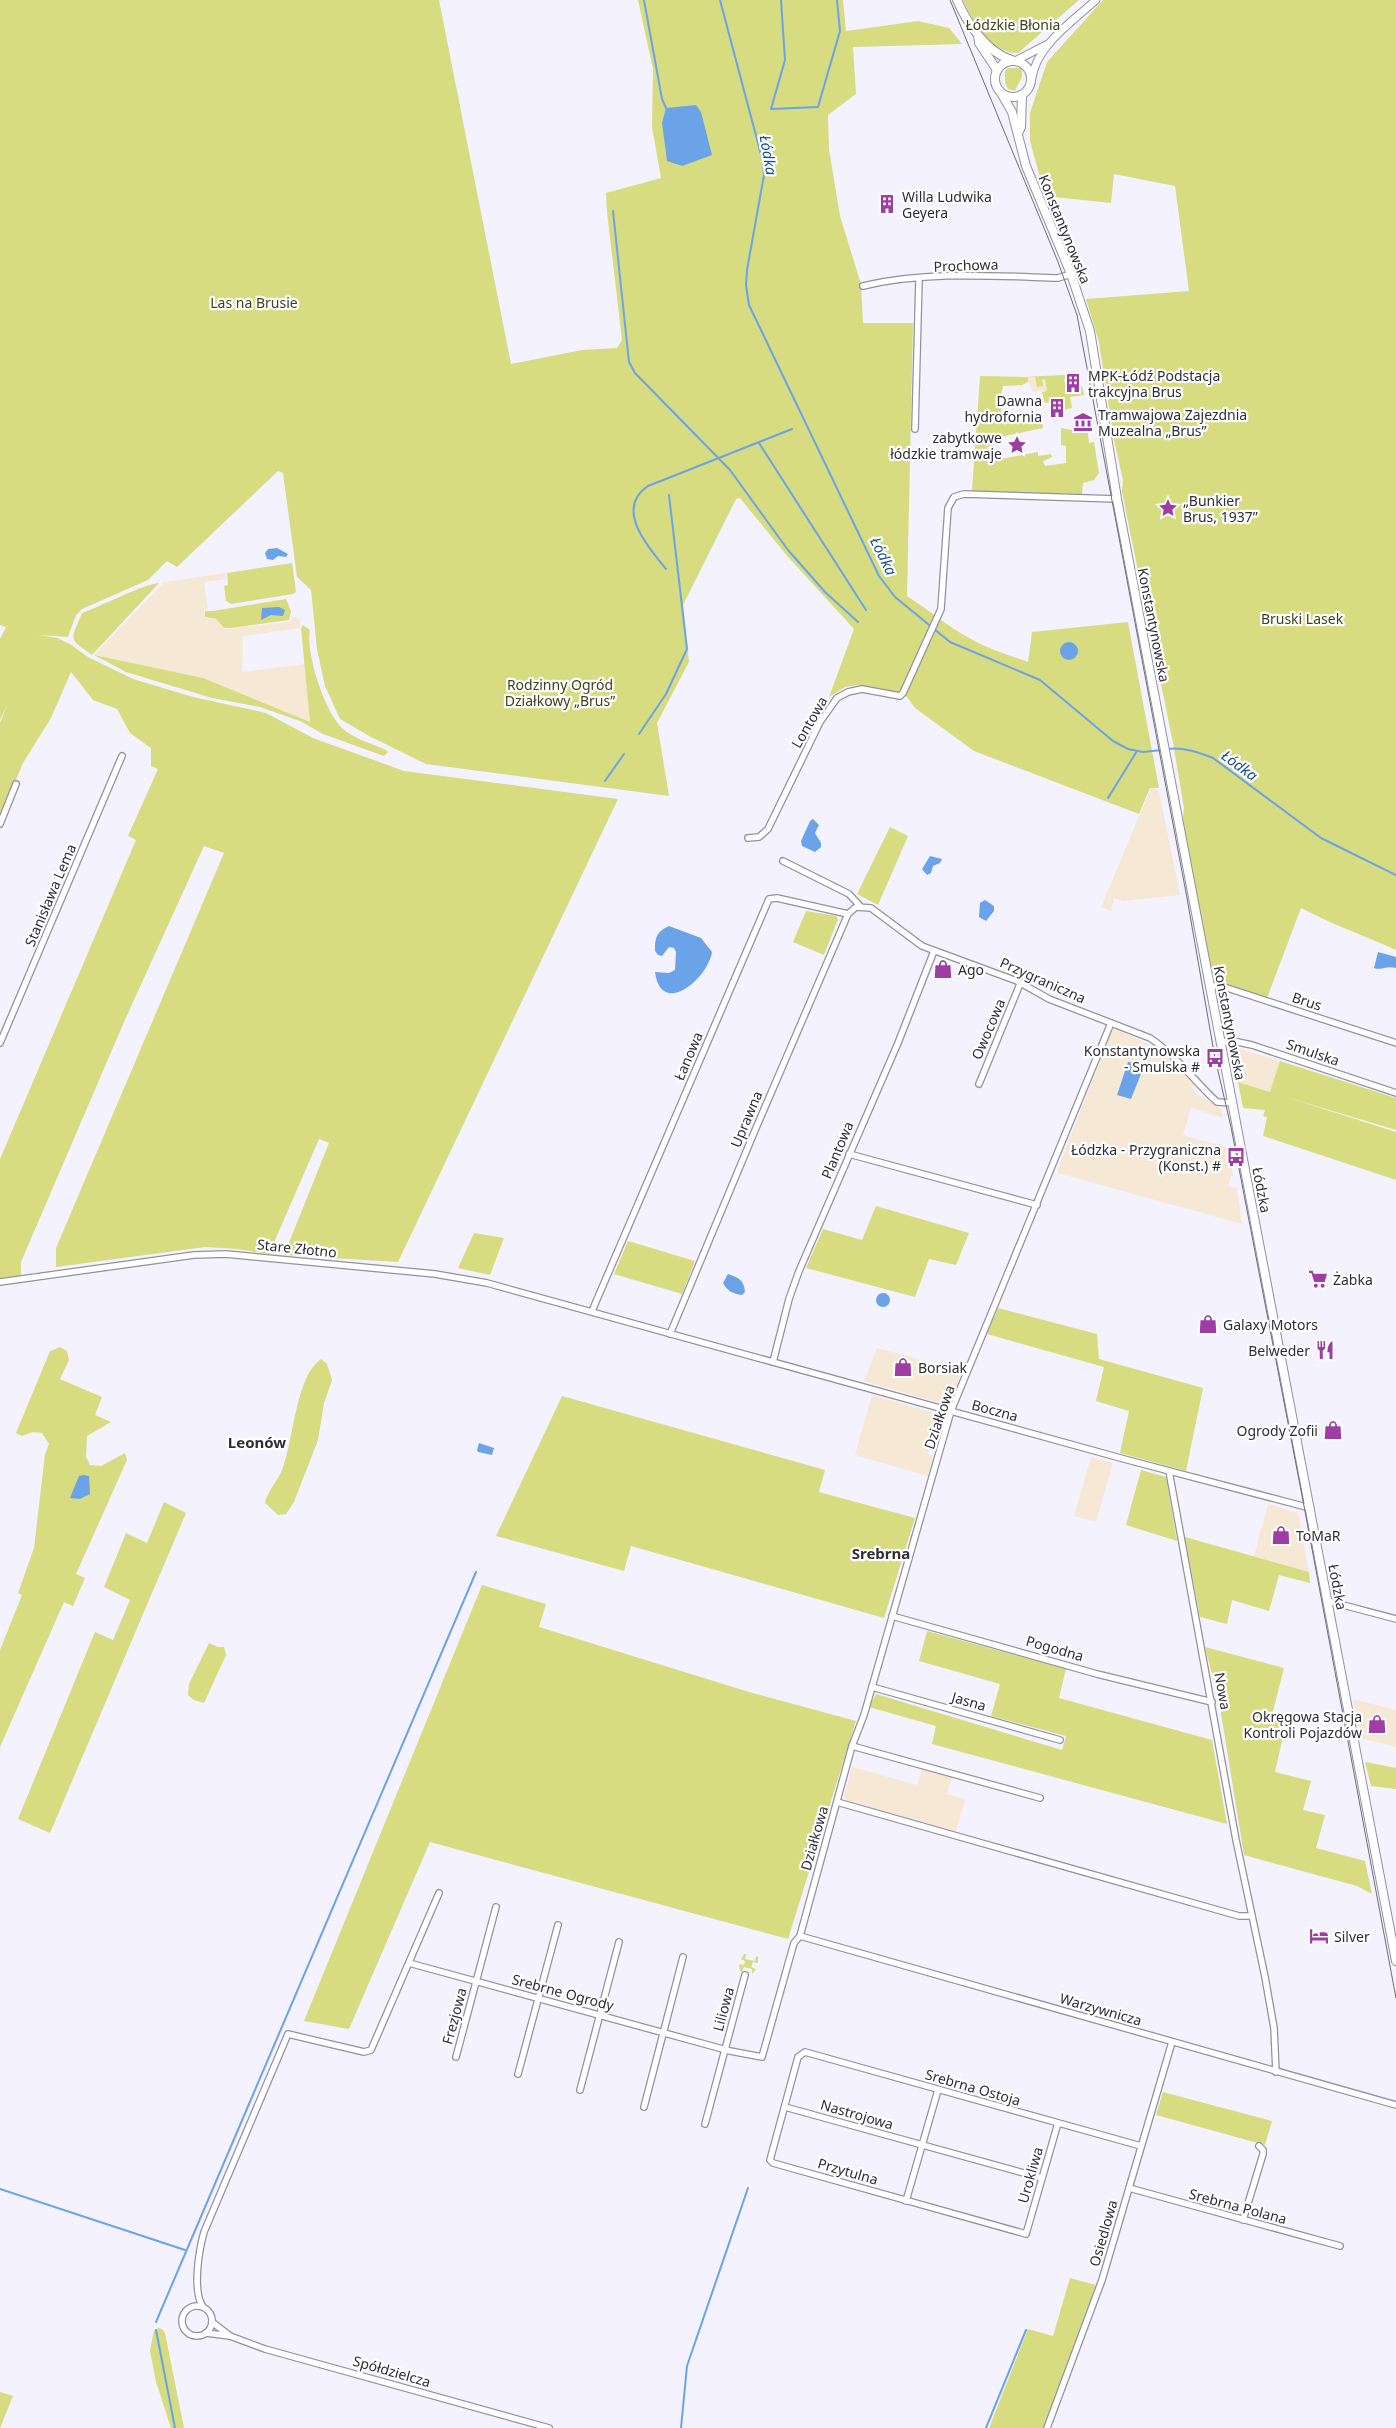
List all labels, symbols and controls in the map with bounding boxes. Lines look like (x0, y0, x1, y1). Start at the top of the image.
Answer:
park label: Łódzkie Błonia (966, 15, 1060, 34)
water label: Łódka (756, 133, 782, 177)
street label: Konstantynowska (1034, 172, 1096, 286)
place label: Willa Ludwika Geyera (902, 187, 992, 222)
building icon: Willa Ludwika Geyera (876, 193, 898, 215)
street label: Prochowa (933, 254, 999, 276)
park label: Las na Brusie (210, 293, 298, 312)
place label: MPK-Łódź Podstacja trakcyjna Brus (1088, 366, 1220, 401)
building icon: MPK-Łódź Podstacja trakcyjna Brus (1062, 372, 1084, 394)
place label: Dawna hydrofornia (964, 391, 1042, 426)
building icon: Dawna hydrofornia (1046, 397, 1068, 419)
place label: Tramwajowa Zajezdnia Muzealna „Brus” (1098, 405, 1247, 440)
museum icon: Tramwajowa Zajezdnia Muzealna „Brus” (1072, 411, 1094, 433)
place label: zabytkowe łódzkie tramwaje (889, 428, 1002, 463)
place icon: zabytkowe łódzkie tramwaje (1006, 434, 1028, 456)
place label: „Bunkier Brus, 1937” (1183, 491, 1258, 526)
place icon: „Bunkier Brus, 1937” (1157, 497, 1179, 519)
water label: Łódka (866, 534, 902, 579)
street label: Konstantynowska (1134, 566, 1174, 684)
park label: Bruski Lasek (1261, 609, 1344, 628)
park label: Rodzinny Ogród Działkowy „Brus” (505, 675, 615, 710)
street label: Lontowa (787, 693, 831, 751)
water label: Łódka (1218, 745, 1263, 785)
street label: Stanisława Lema (20, 841, 80, 949)
street label: Przygraniczna (997, 953, 1089, 1007)
shop icon: Ago (932, 958, 954, 980)
place label: Ago (958, 960, 984, 979)
street label: Konstantynowska (1210, 964, 1250, 1082)
street label: Brus (1290, 987, 1325, 1015)
street label: Owocowa (967, 996, 1009, 1062)
street label: Łanowa (669, 1029, 707, 1083)
street label: Smulska (1284, 1034, 1342, 1070)
place label: Konstantynowska - Smulska # (1084, 1041, 1200, 1076)
bus stop icon: Konstantynowska - Smulska # (1204, 1047, 1226, 1069)
street label: Uprawna (726, 1088, 766, 1150)
street label: Plantowa (816, 1118, 858, 1182)
place label: Łódzka - Przygraniczna (Konst.) # (1071, 1140, 1221, 1175)
bus stop icon: Łódzka - Przygraniczna (Konst.) # (1225, 1146, 1247, 1168)
street label: Łódzka (1248, 1165, 1276, 1215)
street label: Stare Złotno (256, 1234, 338, 1262)
supermarket icon: Żabka (1307, 1268, 1329, 1290)
place label: Żabka (1333, 1270, 1373, 1289)
shop icon: Galaxy Motors (1197, 1313, 1219, 1335)
place label: Galaxy Motors (1223, 1315, 1318, 1334)
restaurant icon: Belweder (1314, 1339, 1336, 1361)
place label: Belweder (1248, 1341, 1310, 1360)
shop icon: Borsiak (892, 1356, 914, 1378)
place label: Borsiak (918, 1358, 968, 1377)
street label: Działkowa (919, 1383, 959, 1451)
street label: Boczna (970, 1395, 1020, 1425)
shop icon: Ogrody Zofii (1322, 1419, 1344, 1441)
place label: Ogrody Zofii (1237, 1421, 1318, 1440)
district label: Leonów (228, 1432, 286, 1452)
shop icon: ToMaR (1270, 1524, 1292, 1546)
place label: ToMaR (1296, 1526, 1341, 1545)
district label: Srebrna (852, 1543, 910, 1563)
street label: Łódzka (1324, 1562, 1352, 1612)
street label: Pogodna (1024, 1631, 1086, 1665)
street label: Nowa (1210, 1671, 1236, 1711)
street label: Jasna (948, 1687, 988, 1715)
place label: Okręgowa Stacja Kontroli Pojazdów (1244, 1707, 1362, 1742)
shop icon: Okręgowa Stacja Kontroli Pojazdów (1366, 1713, 1388, 1735)
street label: Działkowa (796, 1803, 832, 1873)
hotel icon: Silver (1308, 1925, 1330, 1947)
place label: Silver (1334, 1927, 1370, 1946)
street label: Srebrne Ogrody (510, 1969, 617, 2015)
street label: Liliowa (708, 1985, 738, 2033)
street label: Frezjowa (437, 1986, 471, 2046)
street label: Warzywnicza (1058, 1988, 1144, 2030)
street label: Srebrna Ostoja (923, 2064, 1023, 2110)
street label: Nastrojowa (818, 2095, 896, 2133)
street label: Urokliwa (1013, 2145, 1047, 2205)
street label: Przytulna (816, 2153, 880, 2189)
street label: Srebrna Polana (1187, 2184, 1289, 2228)
street label: Osiedlowa (1084, 2197, 1122, 2269)
street label: Spółdzielcza (351, 2351, 433, 2391)

